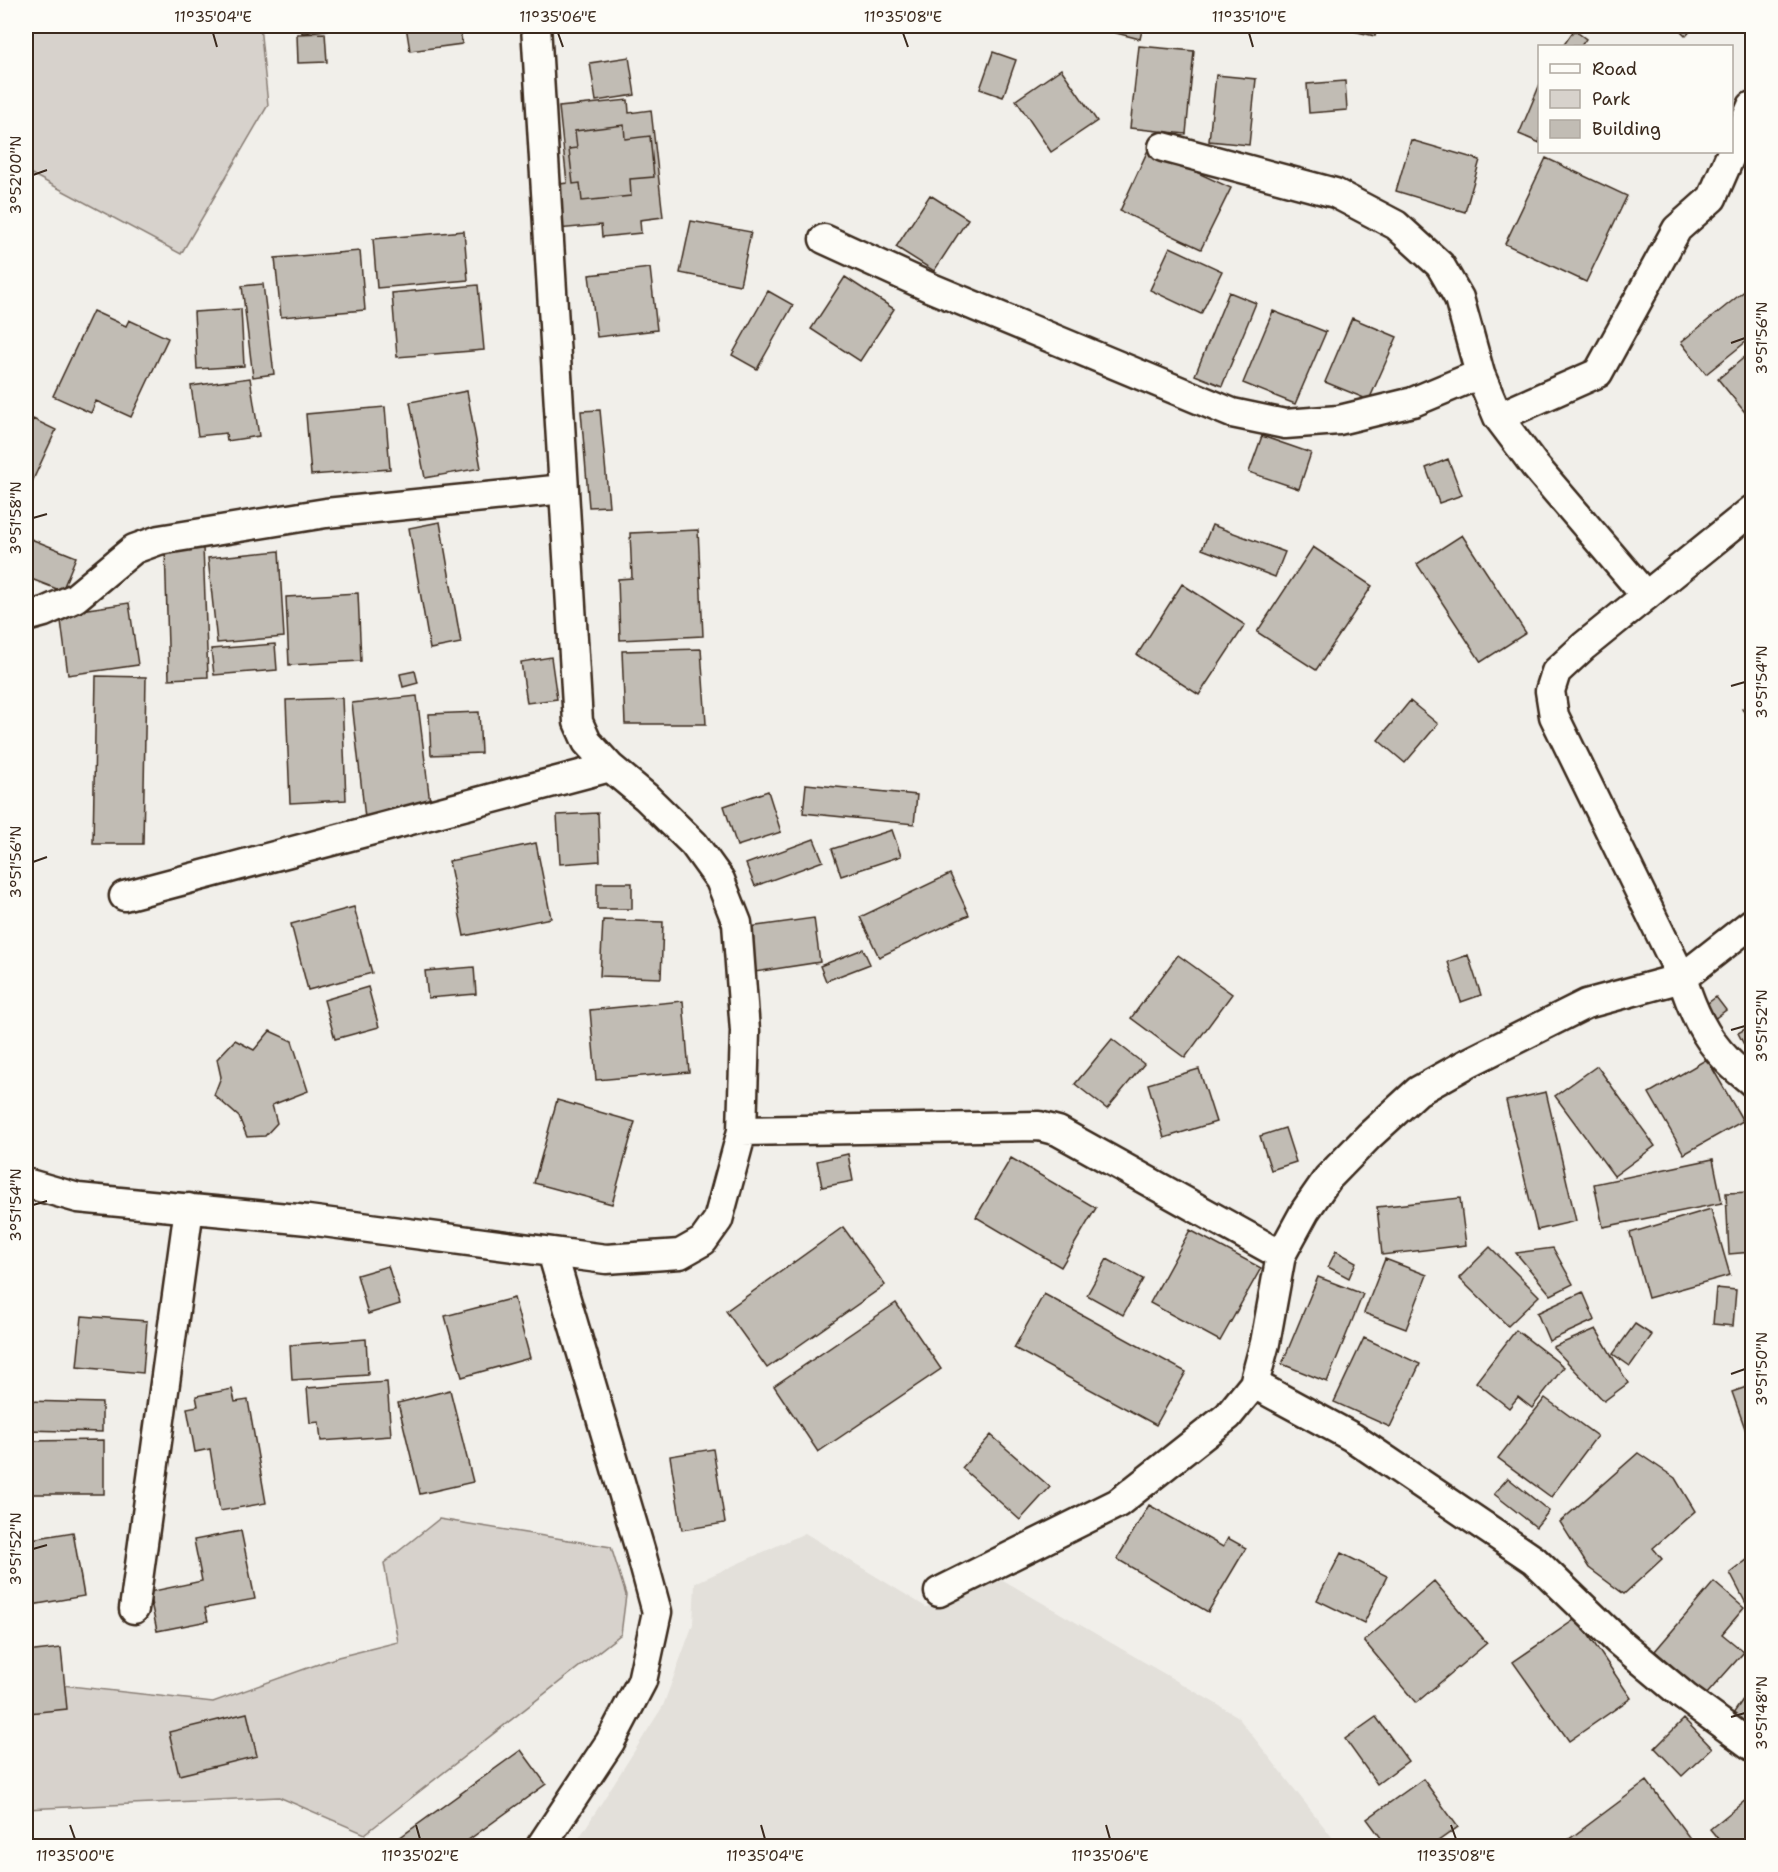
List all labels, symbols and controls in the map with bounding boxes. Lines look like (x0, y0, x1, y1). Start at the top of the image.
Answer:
text: 11°35'04"E (174, 7, 252, 27)
text: 11°35'06"E (519, 7, 597, 27)
text: 11°35'08"E (864, 7, 942, 27)
text: 11°35'10"E (1212, 7, 1286, 27)
legend (1538, 45, 1733, 153)
text: Road (1592, 57, 1637, 81)
text: Park (1592, 87, 1631, 111)
text: Building (1592, 117, 1661, 141)
text: 3°52'00"N (6, 136, 26, 214)
text: 3°51'56"N (1752, 302, 1772, 375)
text: 3°51'58"N (6, 481, 26, 555)
text: 3°51'54"N (1752, 645, 1772, 719)
text: 3°51'56"N (6, 826, 26, 899)
text: 3°51'52"N (1752, 989, 1772, 1063)
text: 3°51'54"N (6, 1168, 26, 1242)
text: 3°51'50"N (1752, 1332, 1772, 1406)
text: 3°51'52"N (6, 1512, 26, 1586)
text: 3°51'48"N (1752, 1676, 1772, 1750)
text: 11°35'00"E (36, 1846, 114, 1866)
text: 11°35'02"E (381, 1846, 459, 1866)
text: 11°35'04"E (726, 1846, 804, 1866)
text: 11°35'06"E (1071, 1846, 1149, 1866)
text: 11°35'08"E (1417, 1846, 1495, 1866)

